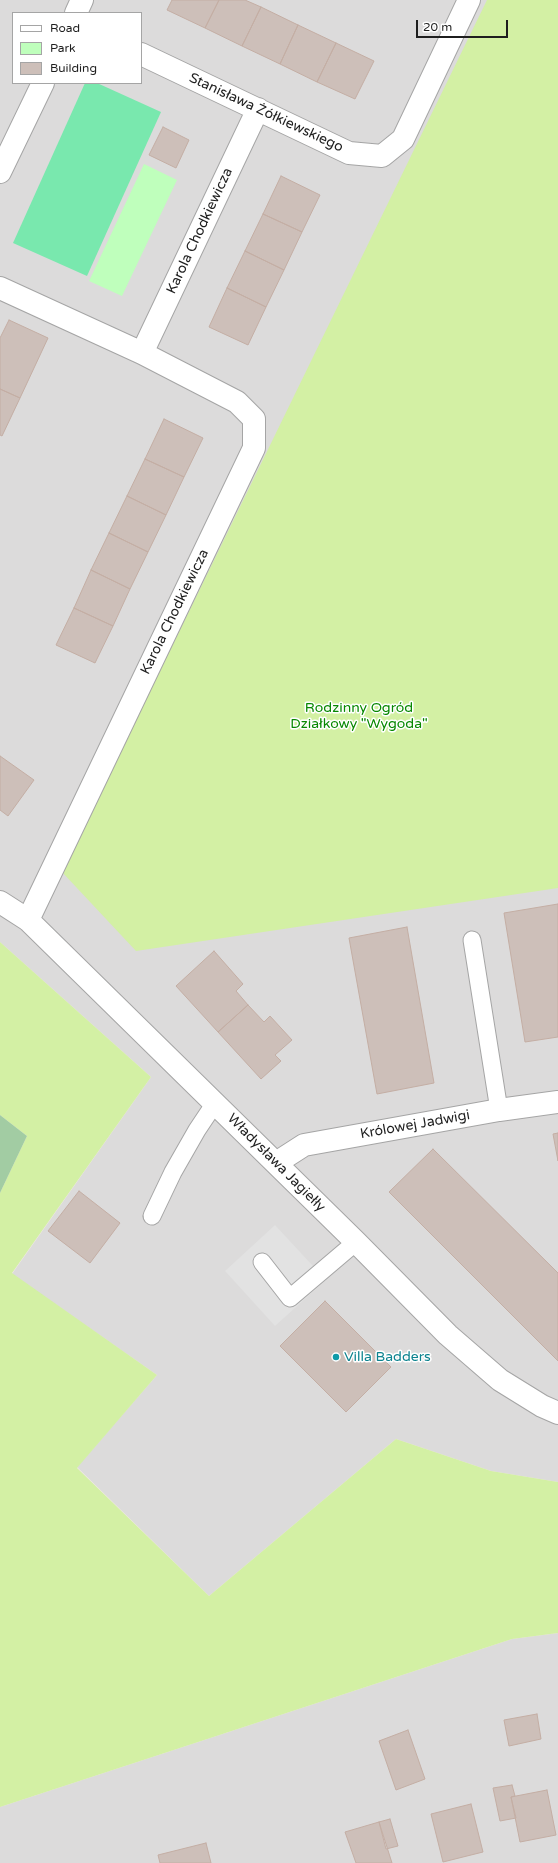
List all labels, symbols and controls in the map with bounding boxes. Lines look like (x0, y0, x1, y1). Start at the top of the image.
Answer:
legend (12, 12, 142, 84)
scale bar (418, 12, 510, 38)
text: 20 m (423, 20, 452, 34)
text: Road (50, 21, 80, 35)
text: Park (50, 41, 76, 55)
text: Building (50, 61, 97, 75)
street label: Stanisława Żółkiewskiego (186, 70, 346, 156)
street label: Karola Chodkiewicza (163, 165, 237, 297)
street label: Karola Chodkiewicza (137, 547, 213, 677)
park label: Rodzinny Ogród Działkowy "Wygoda" (290, 700, 428, 732)
street label: Królowej Jadwigi (359, 1107, 471, 1143)
street label: Władysława Jagiełły (223, 1110, 329, 1216)
place label: Villa Badders (344, 1349, 431, 1365)
marker: Villa Badders (331, 1352, 341, 1362)

